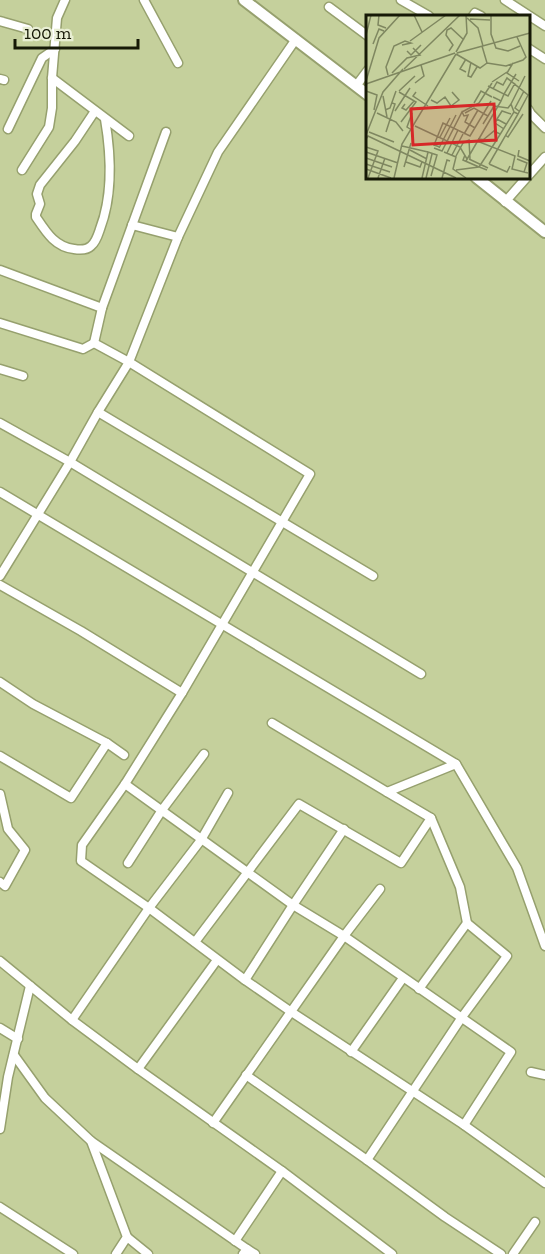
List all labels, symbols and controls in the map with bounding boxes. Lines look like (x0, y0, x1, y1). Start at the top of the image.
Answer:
scale bar (15, 12, 138, 50)
inset map (366, 15, 530, 178)
text: 100 m (24, 22, 72, 44)

